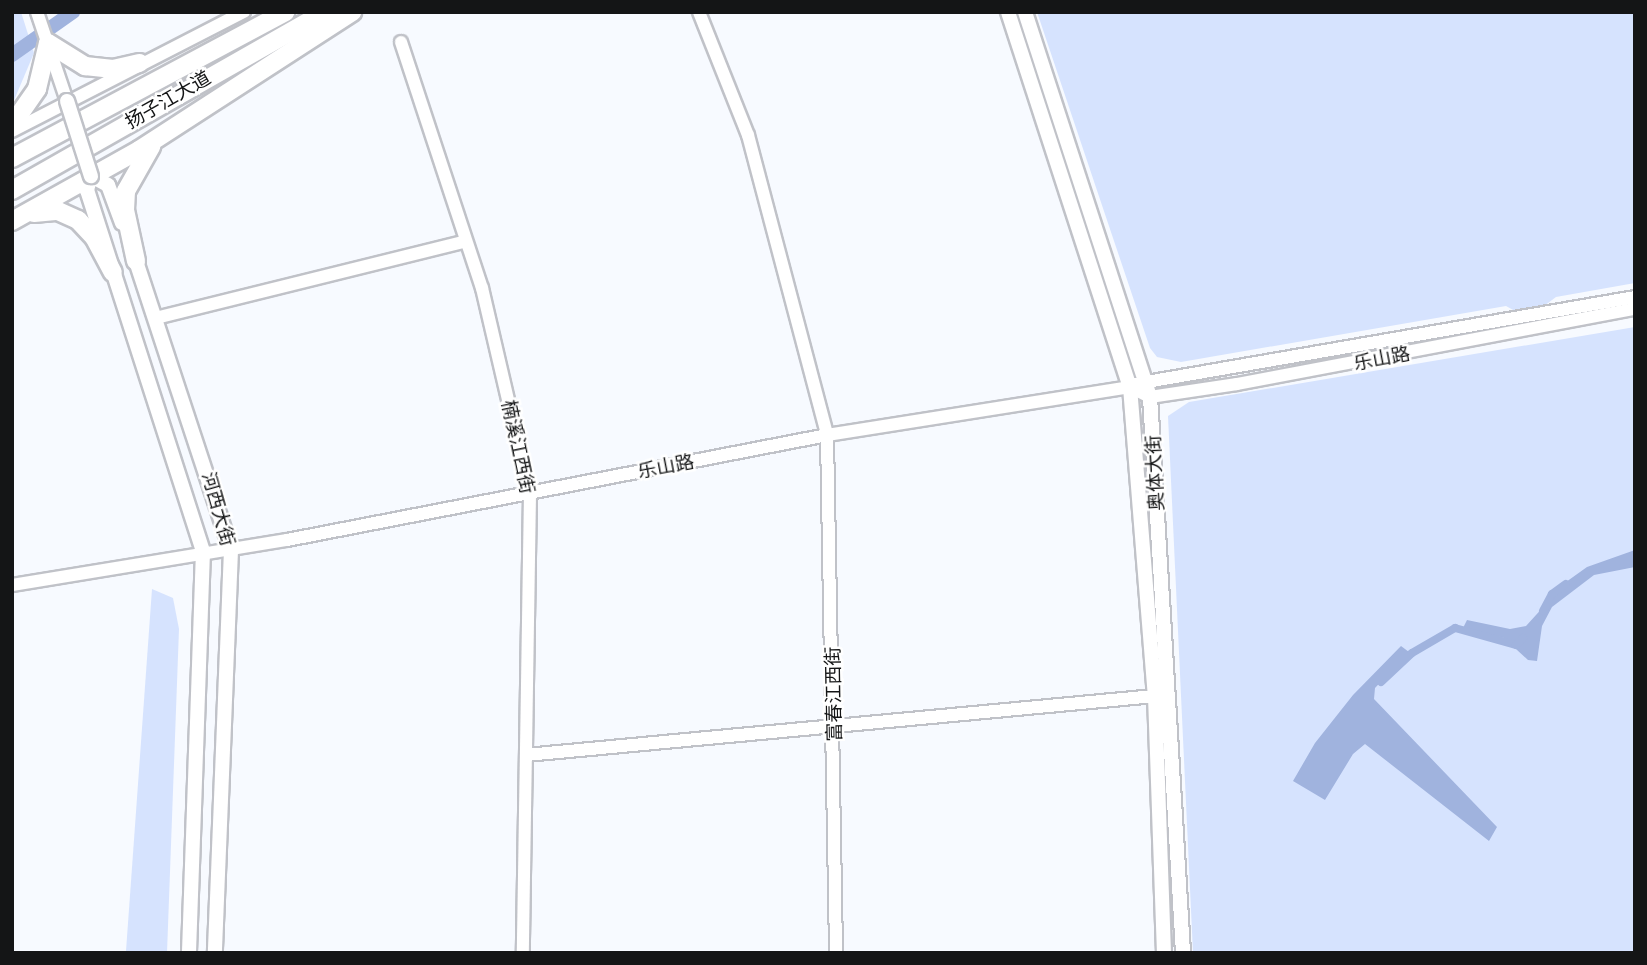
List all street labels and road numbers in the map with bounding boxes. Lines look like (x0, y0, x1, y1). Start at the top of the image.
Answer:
street label: 扬子江大道 (121, 66, 215, 134)
street label: 乐山路 (1352, 342, 1412, 376)
street label: 楠溪江西街 (497, 398, 539, 496)
street label: 奥体大街 (1142, 434, 1168, 512)
street label: 乐山路 (636, 450, 696, 484)
street label: 河西大街 (197, 469, 239, 549)
street label: 富春江西街 (822, 646, 846, 742)

